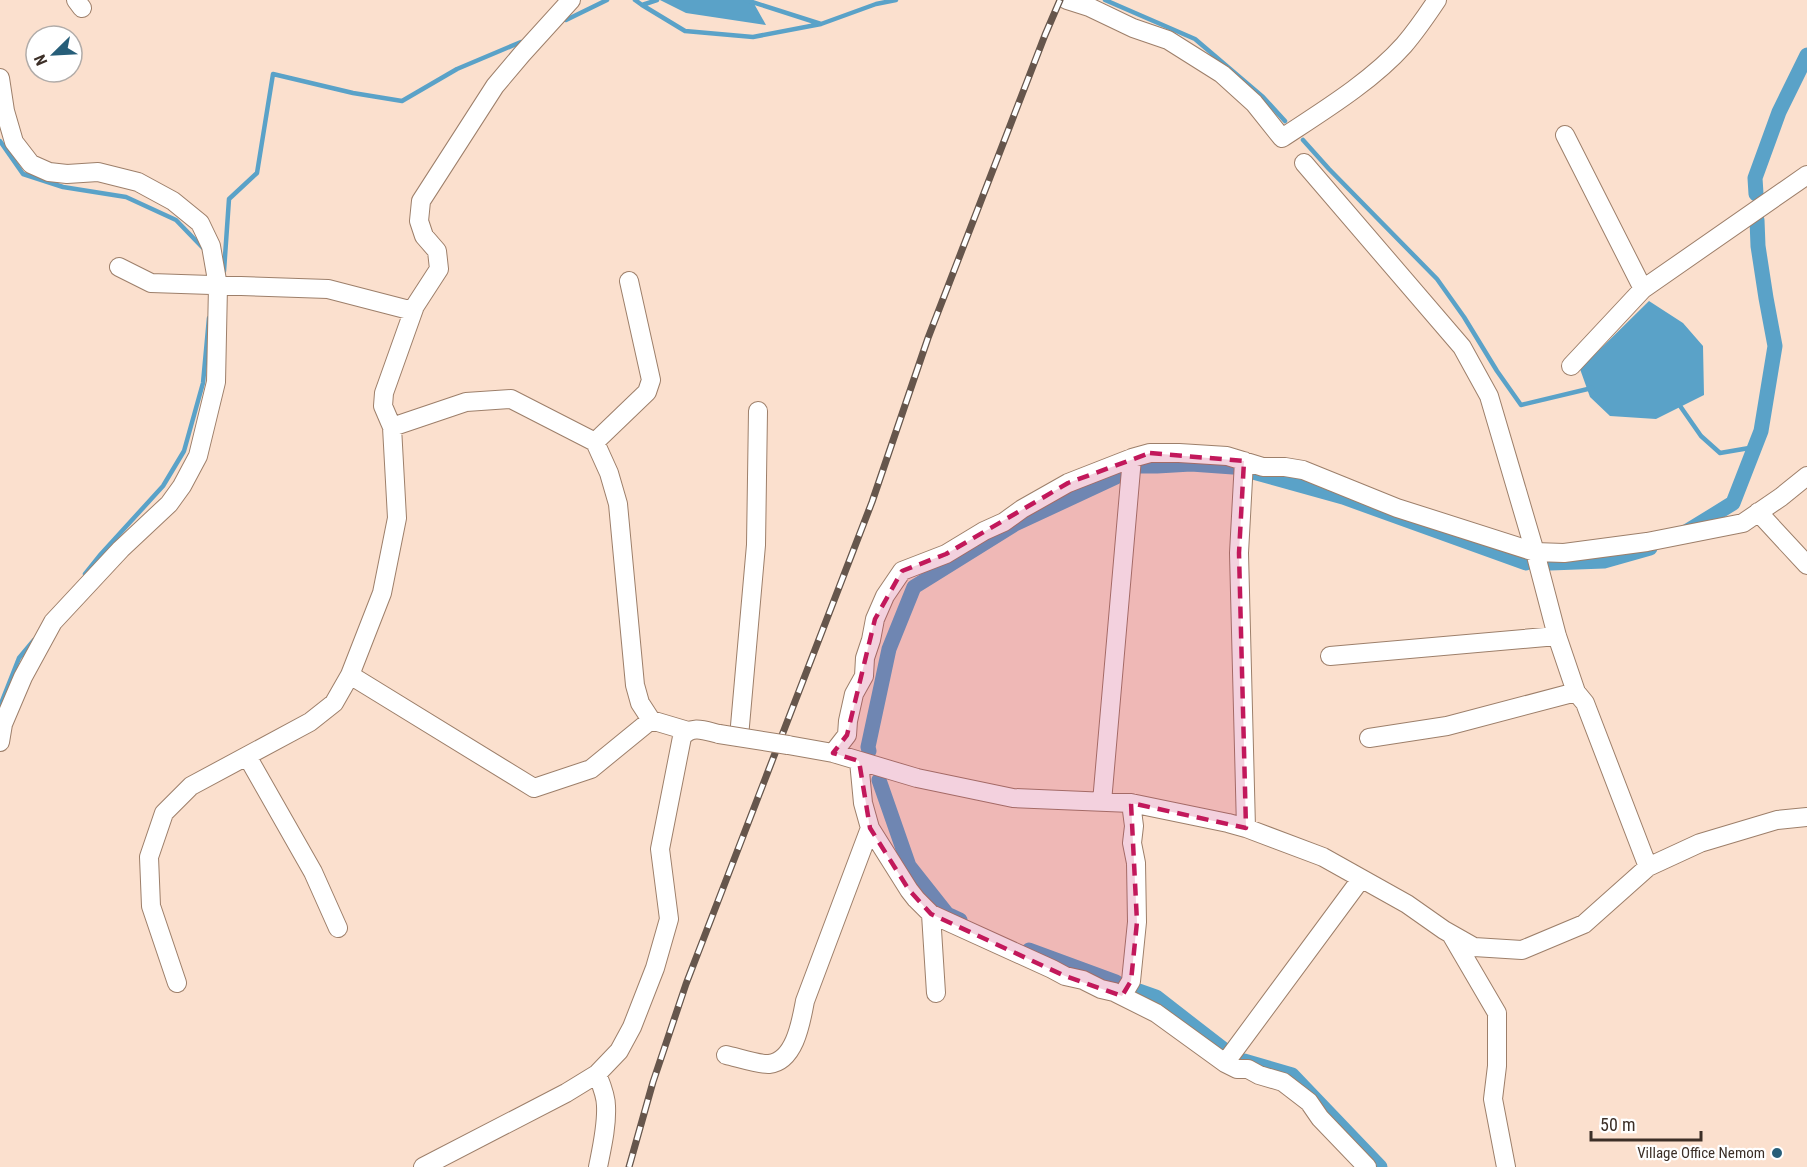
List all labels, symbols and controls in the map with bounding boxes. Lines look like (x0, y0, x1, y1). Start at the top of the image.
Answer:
north arrow (24, 24, 84, 84)
text: N (30, 52, 51, 68)
scale bar (1591, 1104, 1700, 1142)
text: 50 m (1600, 1114, 1635, 1135)
place label: Village Office Nemom (1637, 1144, 1765, 1162)
marker: Village Office Nemom (1770, 1146, 1784, 1160)

